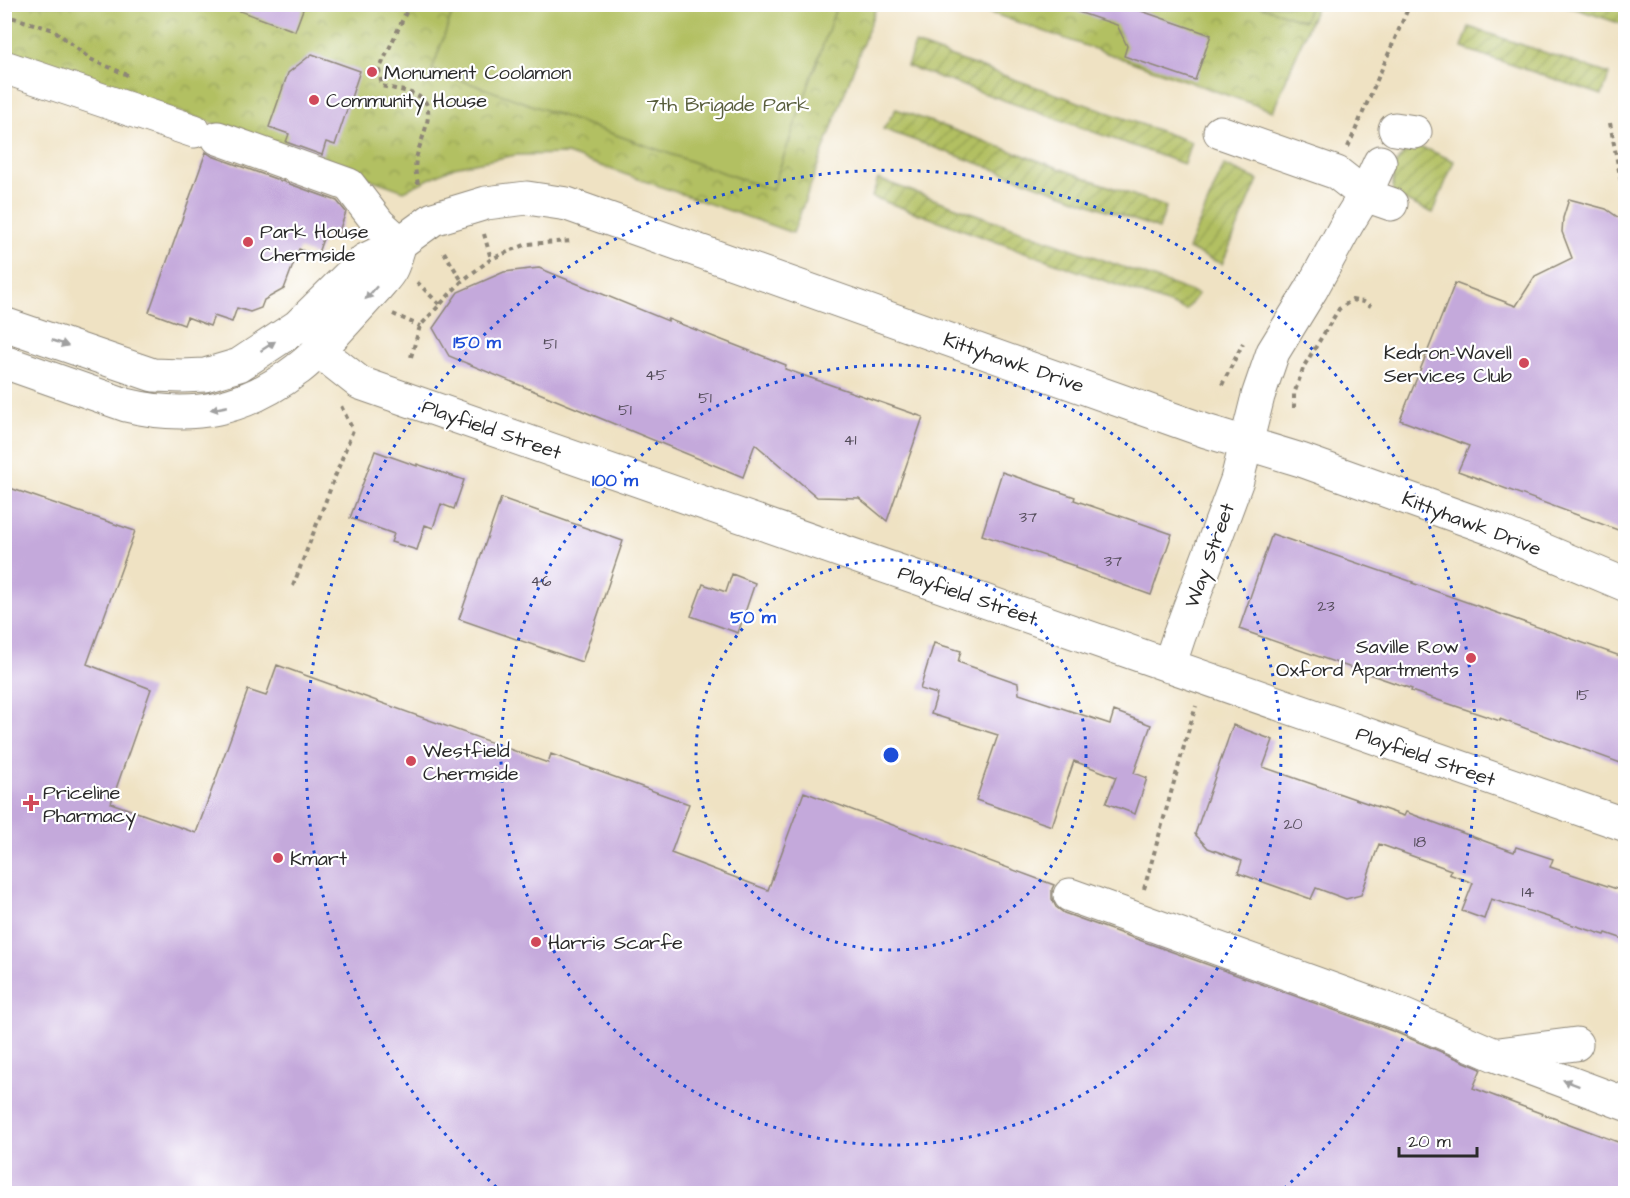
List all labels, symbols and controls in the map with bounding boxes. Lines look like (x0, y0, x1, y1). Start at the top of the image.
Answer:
place label: Monument Coolamon (384, 59, 571, 87)
marker: Monument Coolamon (365, 65, 379, 79)
place label: Community House (326, 87, 487, 116)
park label: 7th Brigade Park (647, 91, 809, 120)
marker: Community House (307, 93, 321, 107)
place label: Park House Chermside (260, 218, 369, 269)
marker: Park House Chermside (241, 235, 255, 249)
one-way arrow (365, 285, 378, 300)
street label: Kittyhawk Drive (939, 326, 1088, 401)
text: 150 m (453, 330, 502, 355)
house number: 51 (543, 333, 557, 355)
one-way arrow (51, 339, 69, 348)
place label: Kedron-Wavell Services Club (1384, 339, 1512, 390)
one-way arrow (259, 340, 275, 352)
marker: Kedron-Wavell Services Club (1517, 356, 1531, 370)
house number: 45 (645, 364, 668, 386)
house number: 51 (698, 387, 712, 409)
street label: Playfield Street (418, 393, 565, 468)
house number: 51 (618, 399, 632, 421)
one-way arrow (210, 403, 228, 413)
house number: 41 (844, 429, 856, 451)
text: 100 m (592, 468, 639, 493)
street label: Kittyhawk Drive (1398, 485, 1545, 564)
street label: Way Street (1178, 499, 1243, 612)
house number: 37 (1019, 506, 1037, 528)
house number: 37 (1104, 550, 1122, 572)
street label: Playfield Street (894, 559, 1041, 634)
house number: 46 (531, 570, 551, 592)
house number: 23 (1317, 595, 1335, 617)
text: 50 m (730, 605, 777, 630)
place label: Saville Row Oxford Apartments (1276, 633, 1459, 684)
marker: Saville Row Oxford Apartments (1464, 651, 1478, 665)
house number: 15 (1576, 684, 1590, 706)
street label: Playfield Street (1352, 720, 1499, 795)
place label: Westfield Chermside (423, 737, 519, 788)
centre of rings (881, 745, 901, 765)
marker: Westfield Chermside (404, 754, 418, 768)
place label: Priceline Pharmacy (43, 779, 136, 831)
marker: Priceline Pharmacy (24, 796, 38, 810)
house number: 20 (1283, 813, 1303, 835)
house number: 18 (1414, 831, 1426, 853)
place label: Kmart (290, 845, 347, 873)
marker: Kmart (271, 851, 285, 865)
house number: 14 (1522, 881, 1535, 903)
place label: Harris Scarfe (548, 929, 683, 957)
marker: Harris Scarfe (529, 935, 543, 949)
one-way arrow (1562, 1078, 1580, 1088)
scale bar (1399, 1120, 1477, 1158)
text: 20 m (1408, 1129, 1451, 1154)

